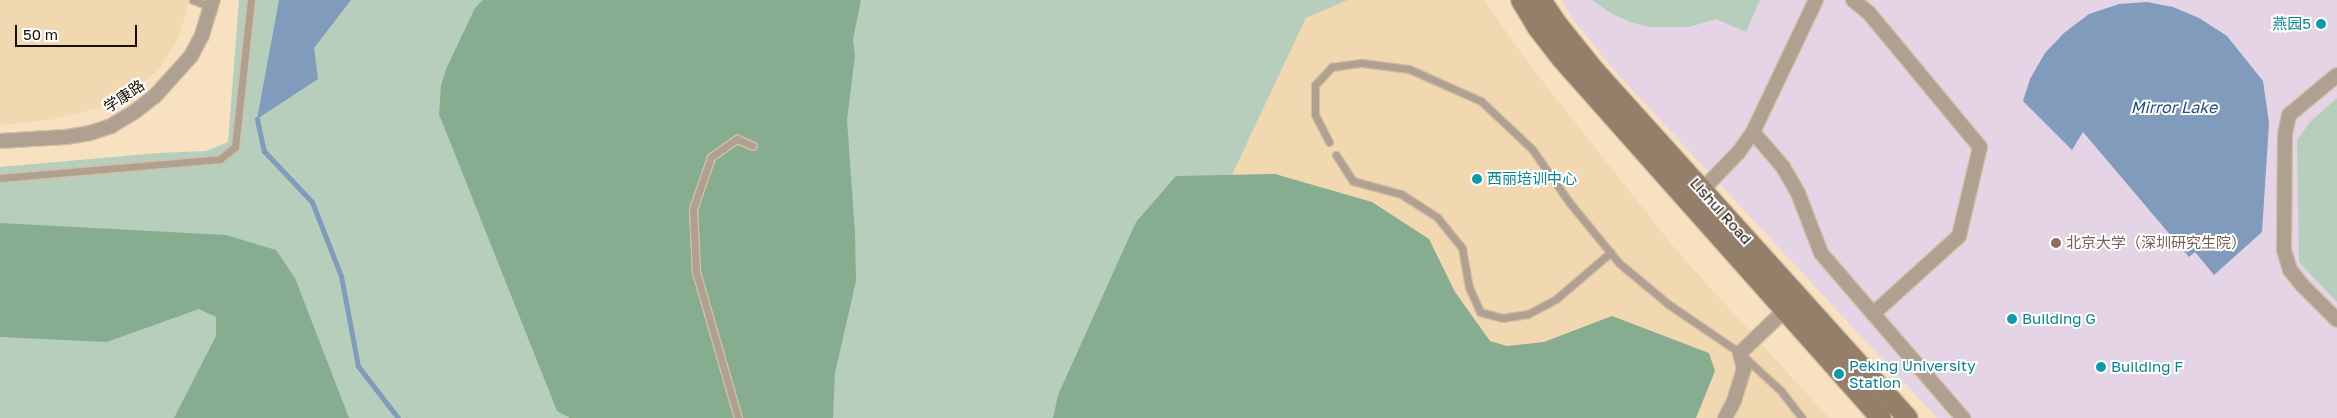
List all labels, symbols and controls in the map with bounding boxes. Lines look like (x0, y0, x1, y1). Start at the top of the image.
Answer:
scale bar (18, 15, 140, 47)
place label: 燕园5 (2272, 15, 2311, 33)
marker: 燕园5 (2315, 18, 2327, 30)
text: 50 m (23, 25, 58, 43)
street label: 学康路 (100, 76, 148, 116)
water label: Mirror Lake (2131, 97, 2217, 117)
place label: 西丽培训中心 (1487, 170, 1577, 188)
marker: 西丽培训中心 (1471, 173, 1483, 185)
street label: Lishui Road (1686, 174, 1756, 248)
place label: 北京大学（深圳研究生院） (2066, 234, 2246, 252)
marker: 北京大学（深圳研究生院） (2050, 237, 2062, 249)
place label: Building G (2022, 310, 2096, 328)
marker: Building G (2006, 313, 2018, 325)
place label: Peking University Station (1849, 356, 1976, 391)
place label: Building F (2111, 358, 2183, 376)
marker: Building F (2095, 361, 2107, 373)
marker: Peking University Station (1833, 368, 1845, 380)

